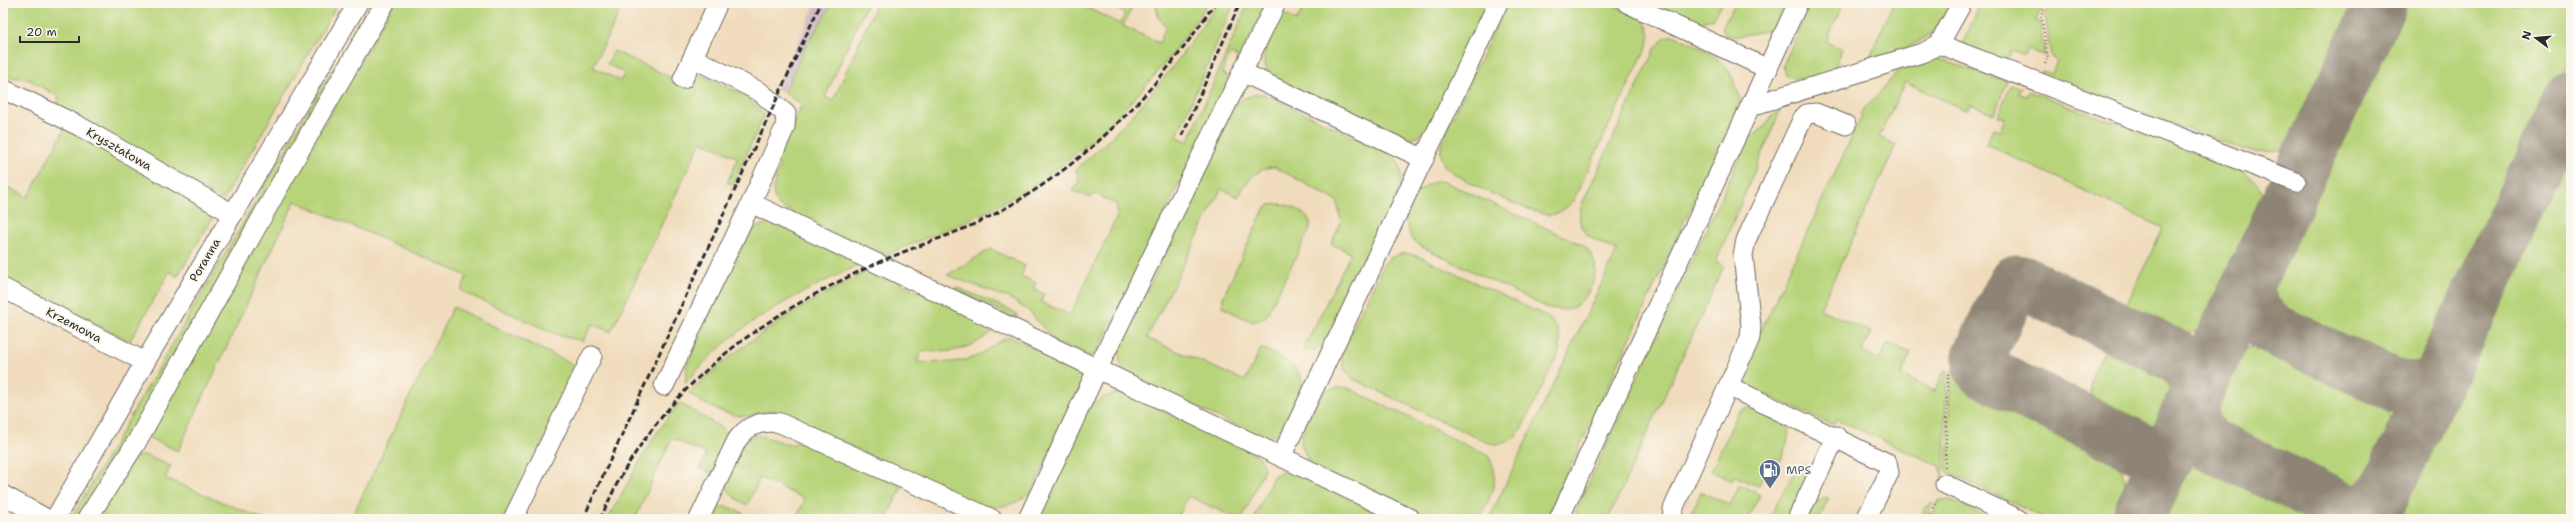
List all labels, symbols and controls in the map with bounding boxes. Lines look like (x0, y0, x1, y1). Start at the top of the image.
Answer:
scale bar (20, 18, 79, 44)
north arrow (2516, 18, 2556, 58)
text: 20 m (26, 24, 57, 40)
text: N (2518, 29, 2535, 42)
street label: Kryształowa (83, 124, 155, 175)
street label: Poranna (186, 235, 225, 285)
street label: Krzemowa (43, 304, 105, 347)
fuel station icon: MPS (1757, 457, 1783, 490)
place label: MPS (1786, 462, 1811, 478)

